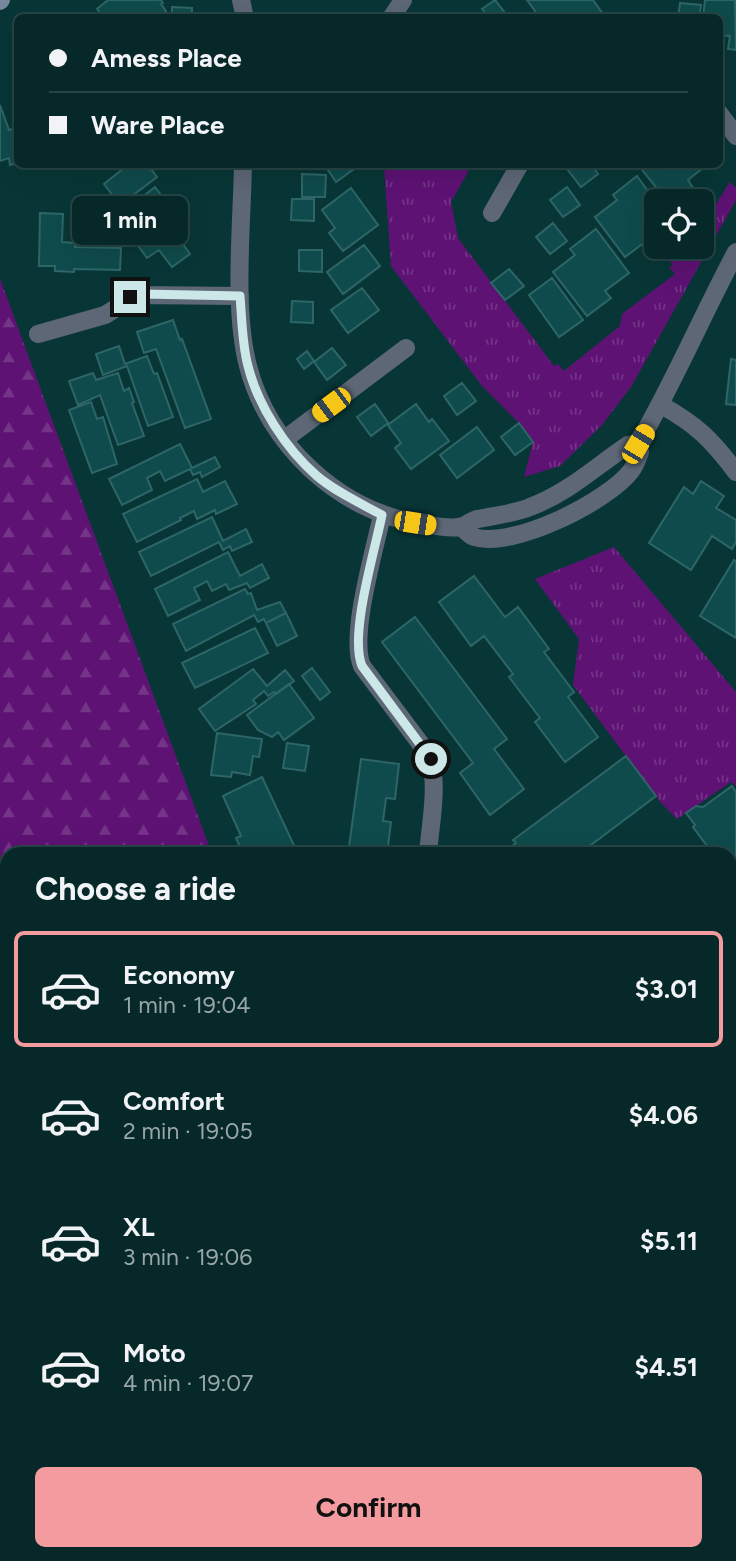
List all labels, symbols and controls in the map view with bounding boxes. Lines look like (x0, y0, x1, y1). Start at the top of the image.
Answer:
text: Amess Place (91, 42, 242, 74)
text: Ware Place (91, 109, 224, 141)
map controls (644, 189, 714, 259)
button: locate (644, 189, 714, 259)
callout: 1 min (72, 196, 188, 244)
text: 1 min (103, 206, 157, 234)
route end (114, 281, 146, 313)
car (308, 384, 355, 426)
car (619, 421, 658, 467)
car (393, 509, 438, 537)
route start (415, 743, 447, 775)
text: Choose a ride (35, 870, 236, 908)
icon: car (39, 958, 102, 1021)
text: Economy (123, 959, 235, 991)
text: $3.01 (635, 973, 698, 1005)
text: 1 min · 19:04 (123, 991, 251, 1019)
icon: car (39, 1084, 102, 1147)
text: Comfort (123, 1085, 225, 1117)
text: $4.06 (629, 1099, 698, 1131)
text: 2 min · 19:05 (123, 1117, 253, 1145)
icon: car (39, 1210, 102, 1273)
text: XL (123, 1211, 155, 1243)
text: $5.11 (640, 1225, 698, 1257)
text: 3 min · 19:06 (123, 1243, 252, 1271)
icon: car (39, 1336, 102, 1399)
text: Moto (123, 1337, 186, 1369)
text: $4.51 (635, 1351, 698, 1383)
text: 4 min · 19:07 (123, 1369, 253, 1397)
button: Confirm (35, 1467, 702, 1547)

